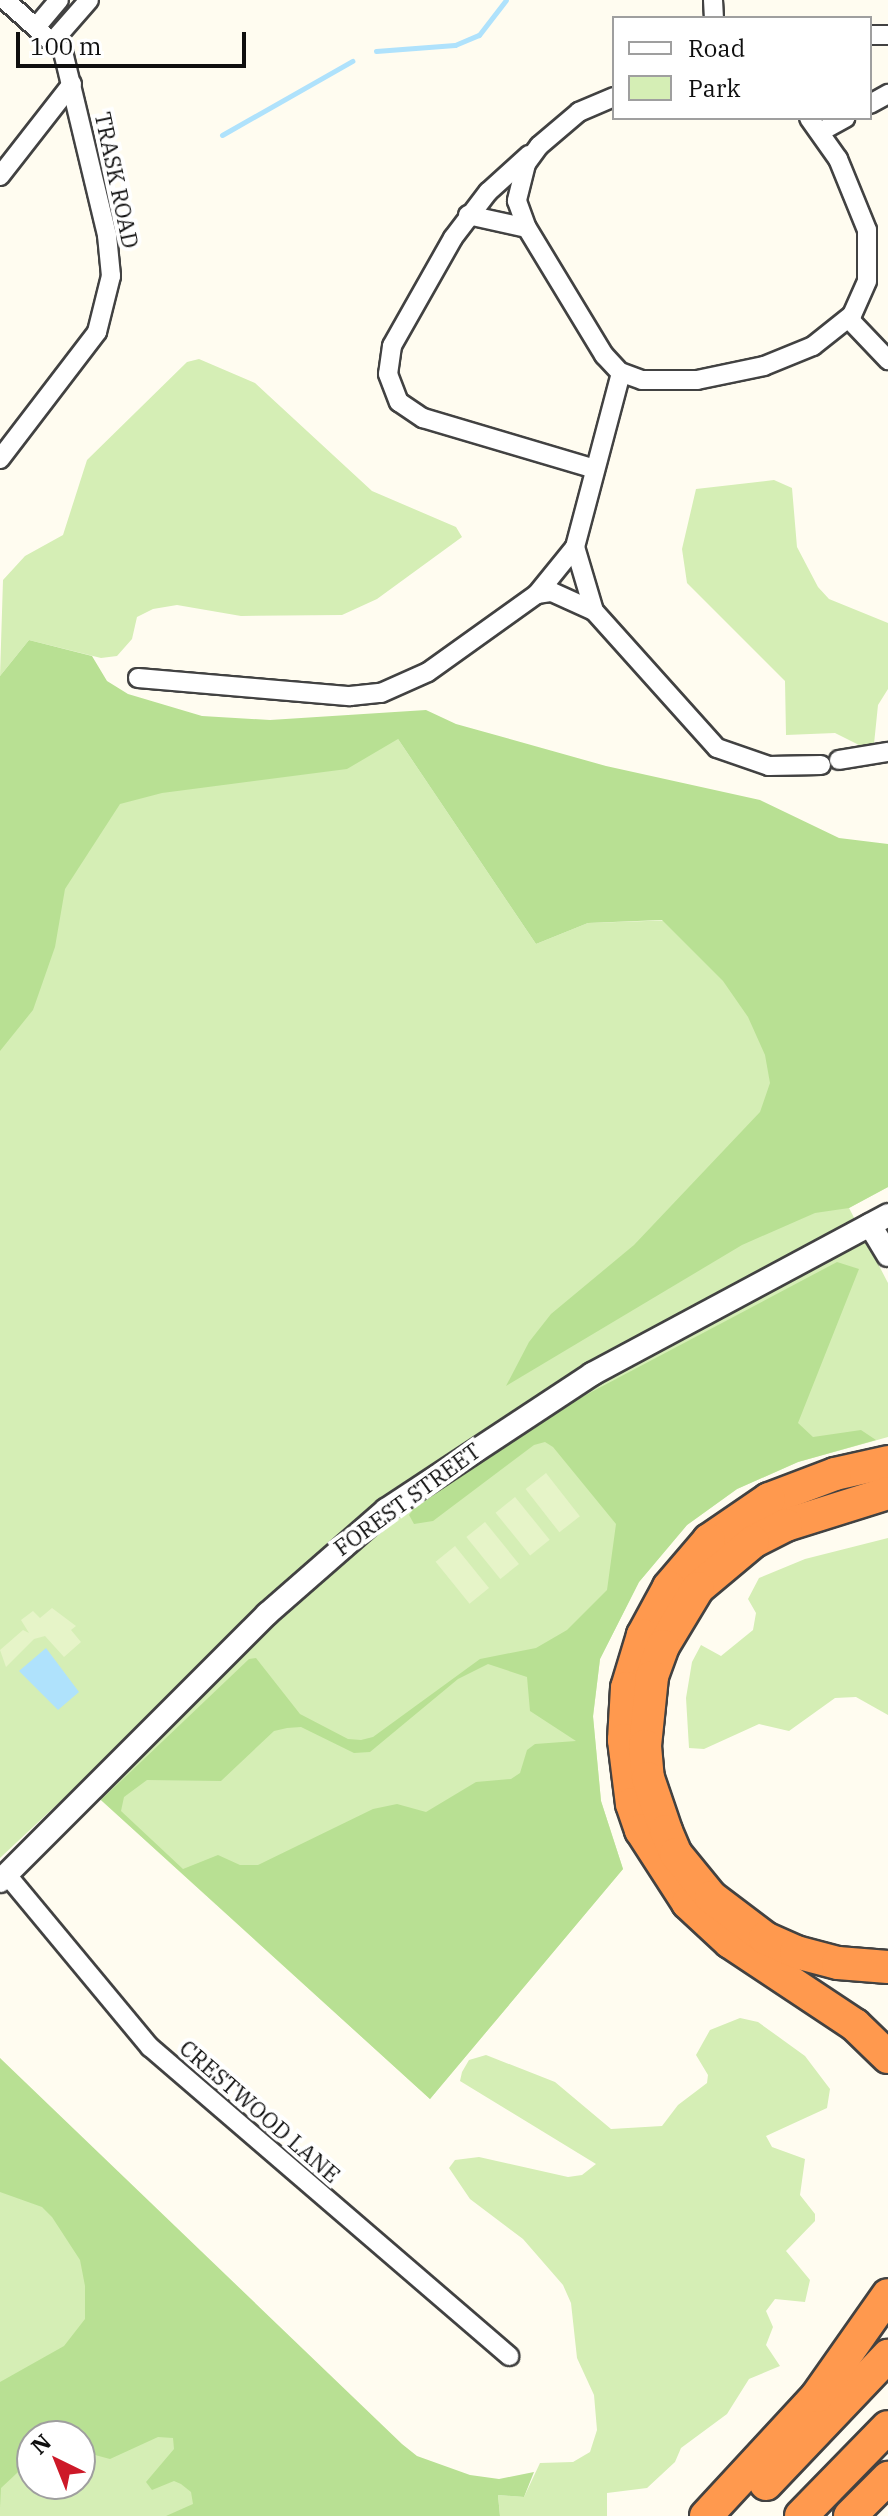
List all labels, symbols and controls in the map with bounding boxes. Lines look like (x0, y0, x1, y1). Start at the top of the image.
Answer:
scale bar (20, 16, 250, 66)
legend (612, 16, 872, 120)
text: 100 m (30, 30, 102, 62)
text: Road (688, 32, 745, 64)
text: Park (688, 72, 740, 104)
street label: TRASK ROAD (90, 110, 144, 250)
street label: FOREST STREET (329, 1437, 485, 1561)
street label: CRESTWOOD LANE (175, 2034, 345, 2188)
north arrow (16, 2420, 96, 2500)
text: N (24, 2427, 57, 2460)

